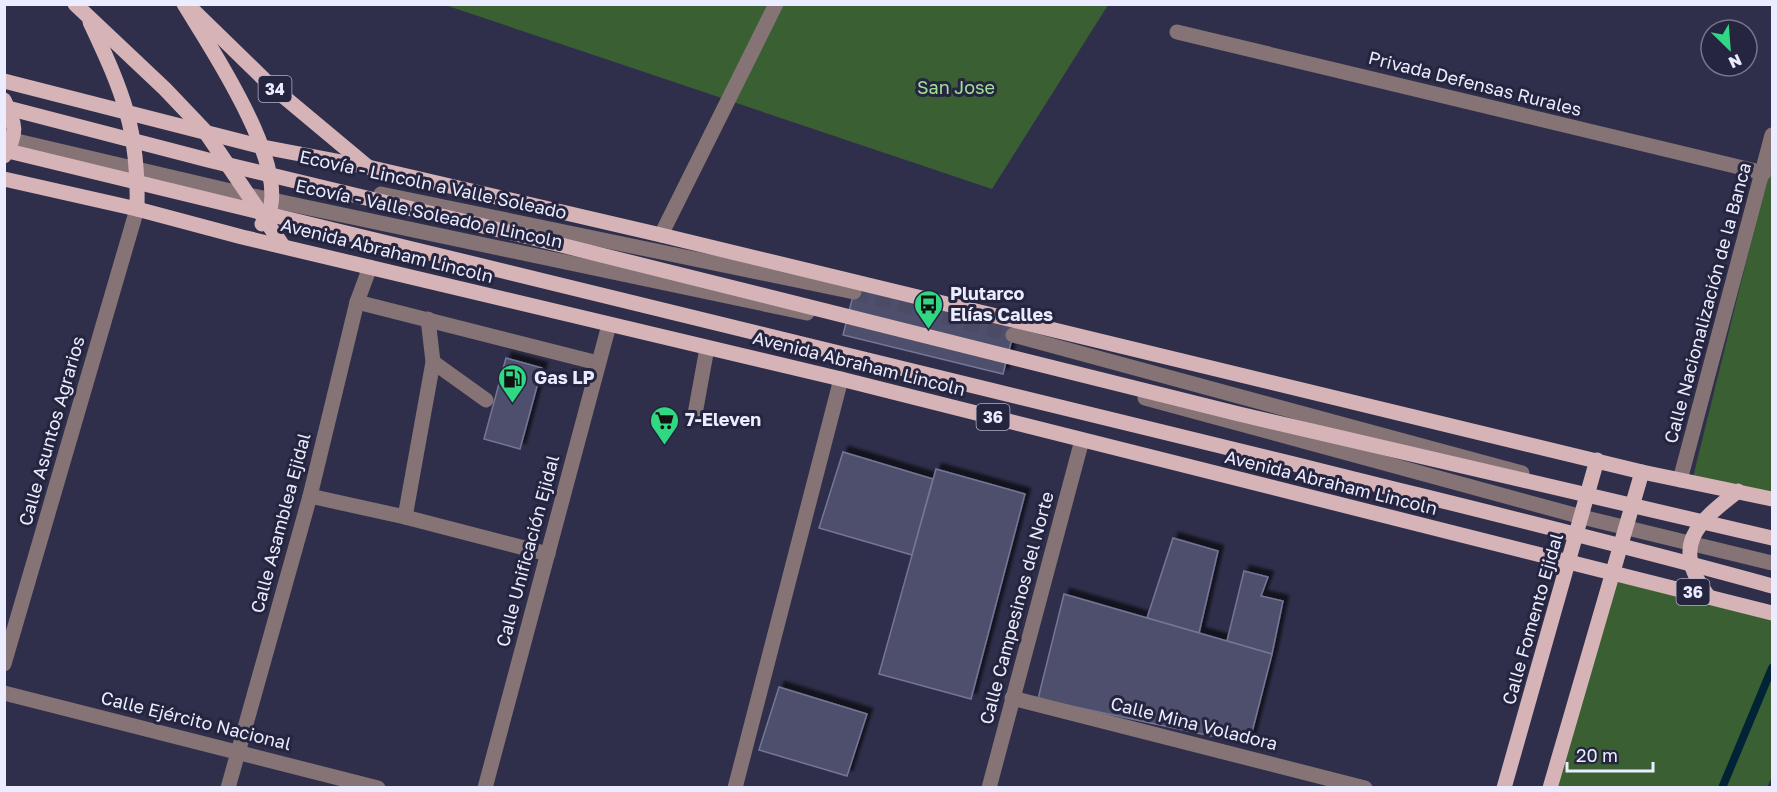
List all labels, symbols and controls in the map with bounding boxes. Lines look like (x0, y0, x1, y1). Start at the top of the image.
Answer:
north arrow (1699, 18, 1759, 78)
street label: Privada Defensas Rurales (1366, 46, 1584, 120)
text: N (1726, 50, 1745, 73)
road number: 34 (258, 76, 292, 102)
park label: San Jose (917, 76, 995, 98)
street label: Ecovía - Lincoln a Valle Soleado (298, 145, 569, 223)
street label: Calle Nacionalización de la Banca (1659, 160, 1755, 446)
street label: Ecovía - Valle Soleado a Lincoln (294, 174, 565, 252)
street label: Avenida Abraham Lincoln (279, 213, 496, 287)
place label: Plutarco Elías Calles (950, 282, 1053, 325)
bus stop icon: Plutarco Elías Calles (913, 288, 945, 330)
street label: Avenida Abraham Lincoln (751, 326, 968, 400)
street label: Calle Asuntos Agrarios (13, 333, 89, 528)
fuel station icon: Gas LP (497, 362, 529, 404)
place label: Gas LP (534, 366, 595, 388)
supermarket icon: 7-Eleven (648, 404, 680, 446)
road number: 36 (976, 404, 1010, 430)
place label: 7-Eleven (685, 408, 761, 430)
street label: Calle Asamblea Ejidal (245, 430, 315, 615)
street label: Avenida Abraham Lincoln (1223, 445, 1440, 519)
street label: Calle Unificación Ejidal (491, 452, 563, 649)
street label: Calle Campesinos del Norte (974, 489, 1058, 727)
street label: Calle Fomento Ejidal (1497, 530, 1567, 707)
road number: 36 (1676, 579, 1710, 605)
street label: Calle Ejército Nacional (99, 686, 294, 754)
street label: Calle Mina Voladora (1108, 692, 1280, 754)
scale bar (1567, 735, 1652, 773)
text: 20 m (1576, 744, 1618, 766)

